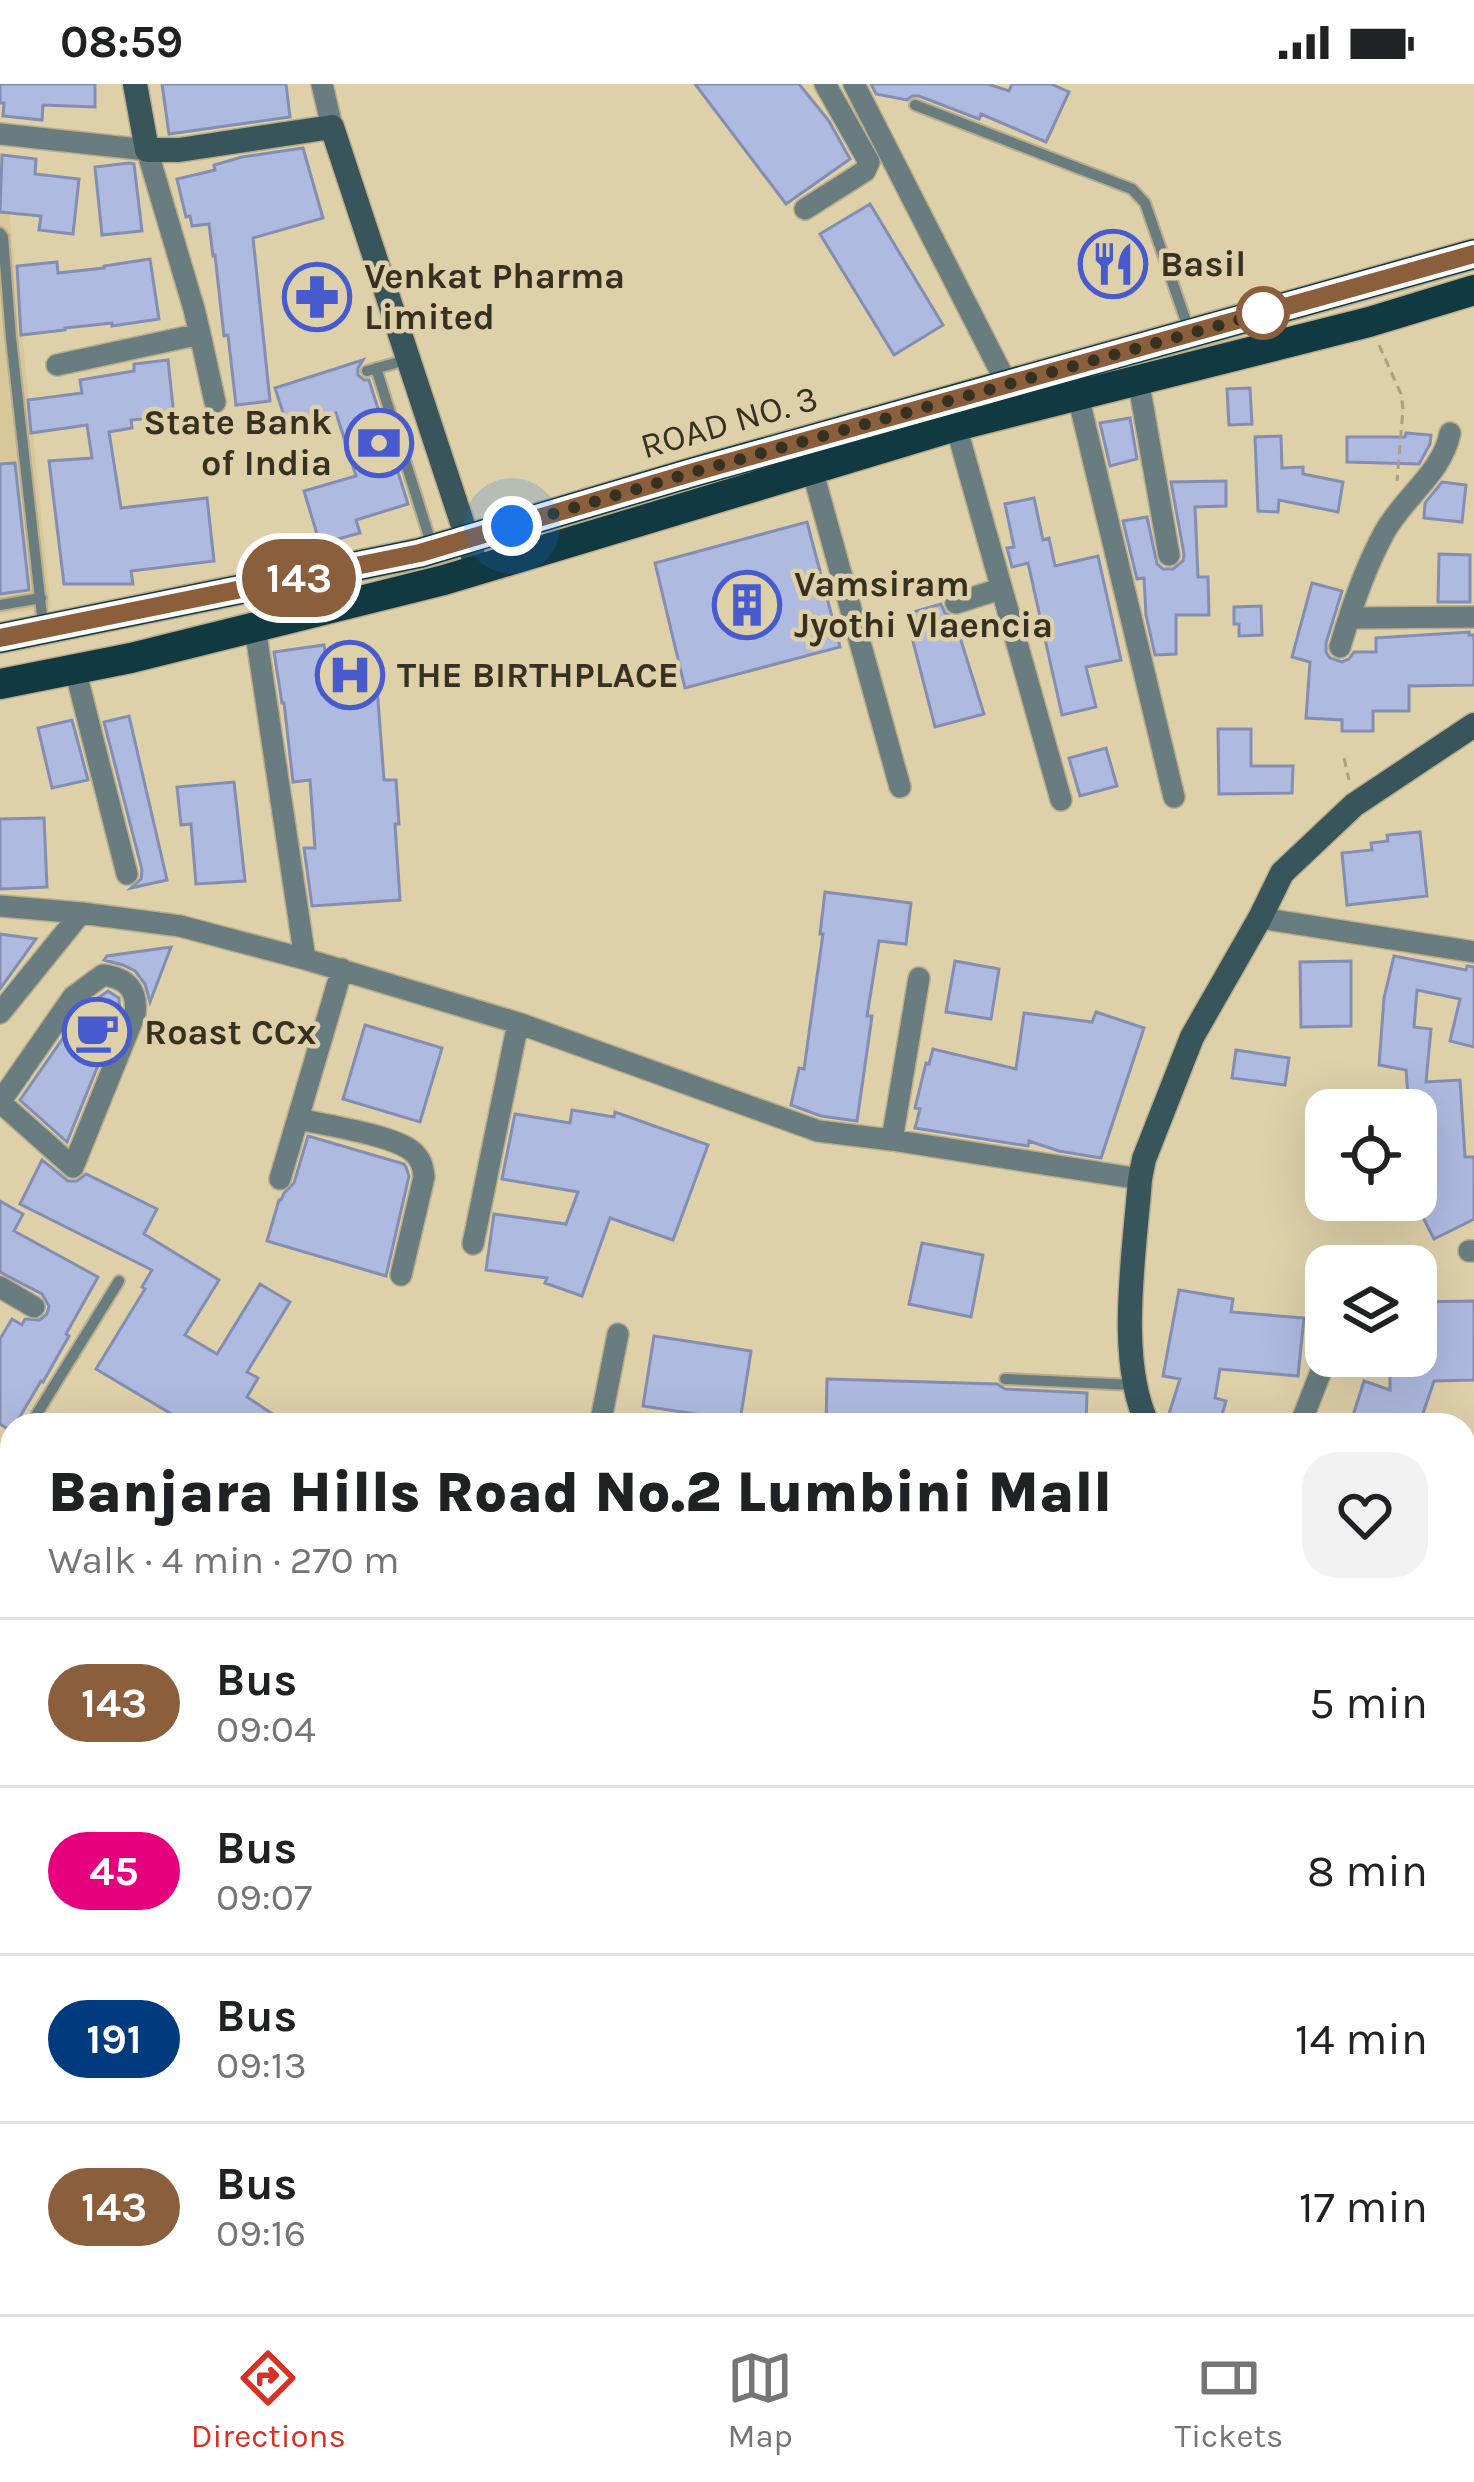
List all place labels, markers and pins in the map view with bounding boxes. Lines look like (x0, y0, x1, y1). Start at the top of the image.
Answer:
restaurant icon: Basil (1078, 229, 1148, 299)
place label: Basil (1160, 243, 1246, 285)
place label: Venkat Pharma Limited (364, 255, 625, 338)
pharmacy icon: Venkat Pharma Limited (282, 262, 352, 332)
unlabelled marker (1238, 288, 1288, 338)
place label: State Bank of India (143, 401, 332, 484)
bank icon: State Bank of India (344, 408, 414, 478)
place label: Vamsiram Jyothi Vlaencia (794, 563, 1053, 647)
building icon: Vamsiram Jyothi Vlaencia (712, 570, 782, 640)
hospital icon: THE BIRTHPLACE (315, 640, 385, 710)
place label: THE BIRTHPLACE (397, 654, 679, 696)
cafe icon: Roast CCx (62, 997, 132, 1067)
place label: Roast CCx (144, 1011, 317, 1053)

